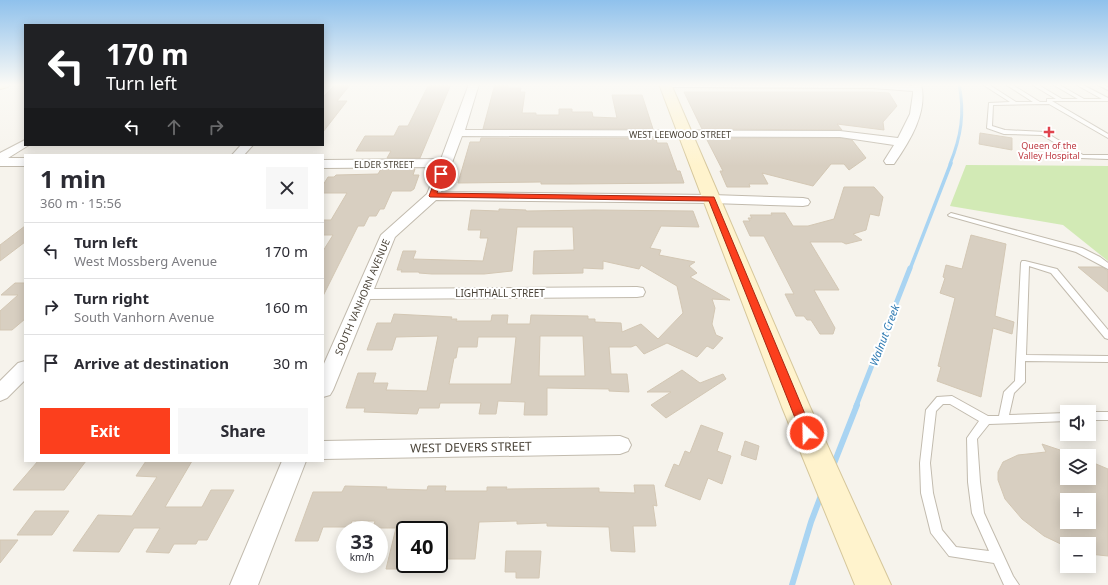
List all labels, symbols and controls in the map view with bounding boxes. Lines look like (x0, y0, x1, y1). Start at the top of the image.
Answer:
text: 170 m (106, 35, 189, 73)
icon: left (40, 40, 92, 92)
text: Turn left (106, 71, 177, 95)
icon: left (121, 116, 143, 138)
icon: ahead (163, 116, 185, 138)
icon: right (205, 116, 227, 138)
marker: Queen of the Valley Hospital (1043, 126, 1055, 138)
street label: WEST LEEWOOD STREET (629, 128, 731, 141)
place label: Queen of the Valley Hospital (1018, 139, 1080, 162)
pin (424, 157, 458, 191)
street label: ELDER STREET (354, 158, 414, 171)
text: 1 min (40, 162, 106, 195)
icon: arrive (430, 163, 452, 185)
button: close (266, 167, 308, 209)
text: 360 m · 15:56 (40, 194, 121, 212)
text: Turn left (74, 232, 138, 252)
street label: SOUTH VANHORN AVENUE (331, 237, 393, 357)
icon: left (40, 240, 62, 262)
text: 170 m (264, 241, 308, 261)
text: West Mossberg Avenue (74, 252, 217, 270)
street label: LIGHTHALL STREET (455, 286, 545, 300)
text: Turn right (74, 288, 149, 308)
icon: right (40, 296, 62, 318)
text: 160 m (264, 297, 308, 317)
water label: Walnut Creek (865, 302, 903, 368)
text: South Vanhorn Avenue (74, 308, 214, 326)
icon: arrive (40, 352, 62, 374)
text: Arrive at destination (74, 353, 229, 373)
text: 30 m (273, 353, 308, 373)
map controls (1060, 405, 1096, 573)
button: sound (1060, 405, 1096, 441)
button: Exit (40, 408, 170, 454)
button: Share (178, 408, 308, 454)
position arrow (786, 412, 828, 454)
street label: WEST DEVERS STREET (410, 437, 532, 457)
button: layers (1060, 449, 1096, 485)
button: + (1060, 493, 1096, 529)
speed limit sign: 40 (396, 521, 448, 573)
text: 33 (351, 528, 373, 555)
button: − (1060, 537, 1096, 573)
text: km/h (350, 550, 374, 564)

